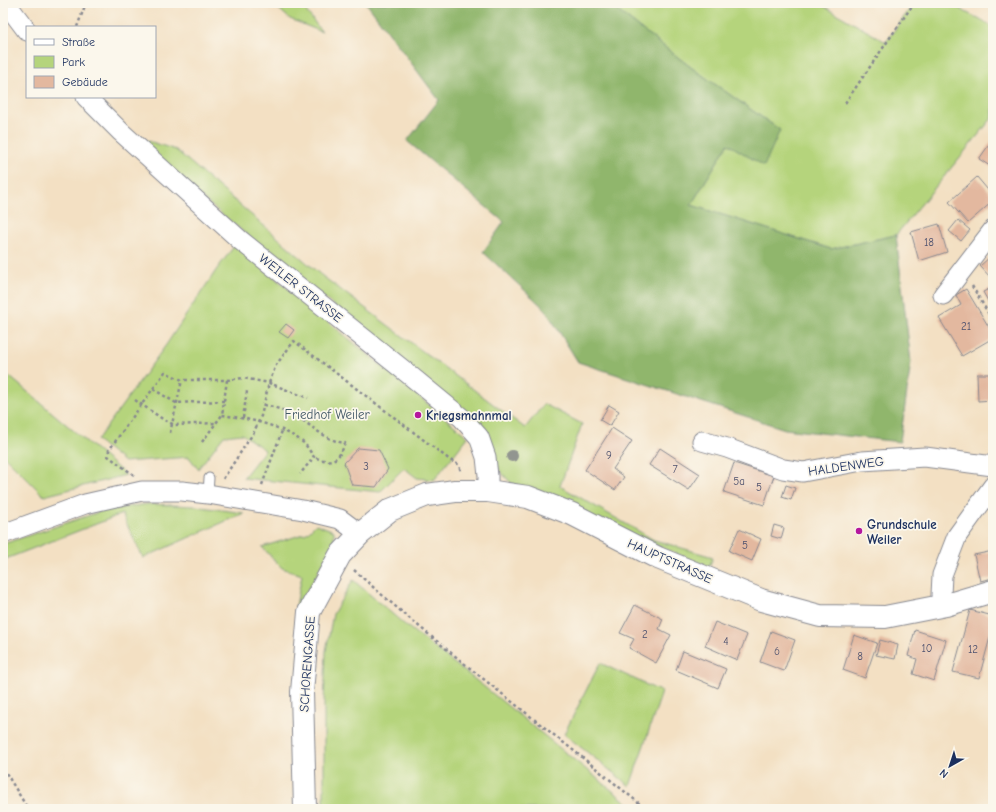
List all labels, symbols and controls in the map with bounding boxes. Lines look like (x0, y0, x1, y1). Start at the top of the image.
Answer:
legend (26, 26, 156, 98)
text: Straße (62, 35, 95, 49)
text: Park (62, 55, 85, 69)
text: Gebäude (62, 75, 108, 89)
house number: 18 (924, 236, 934, 249)
street label: WEILER STRASSE (256, 251, 346, 325)
house number: 21 (961, 320, 971, 333)
park label: Friedhof Weiler (284, 407, 370, 422)
place label: Kriegsmahnmal (426, 408, 512, 423)
marker: Kriegsmahnmal (413, 410, 423, 420)
house number: 9 (606, 449, 612, 462)
street label: HALDENWEG (807, 453, 885, 479)
house number: 3 (363, 460, 369, 473)
house number: 7 (672, 463, 678, 476)
house number: 5a (733, 475, 745, 488)
house number: 5 (756, 481, 762, 494)
place label: Grundschule Weiler (867, 517, 937, 547)
marker: Grundschule Weiler (854, 526, 864, 536)
street label: HAUPTSTRASSE (625, 536, 715, 587)
house number: 5 (742, 539, 748, 552)
street label: SCHORENGASSE (296, 615, 318, 712)
house number: 2 (642, 628, 648, 641)
house number: 4 (723, 635, 729, 648)
house number: 10 (921, 642, 933, 655)
house number: 12 (968, 643, 978, 656)
house number: 6 (774, 645, 780, 658)
house number: 8 (857, 650, 863, 663)
north arrow (930, 746, 970, 786)
text: N (937, 766, 951, 781)

